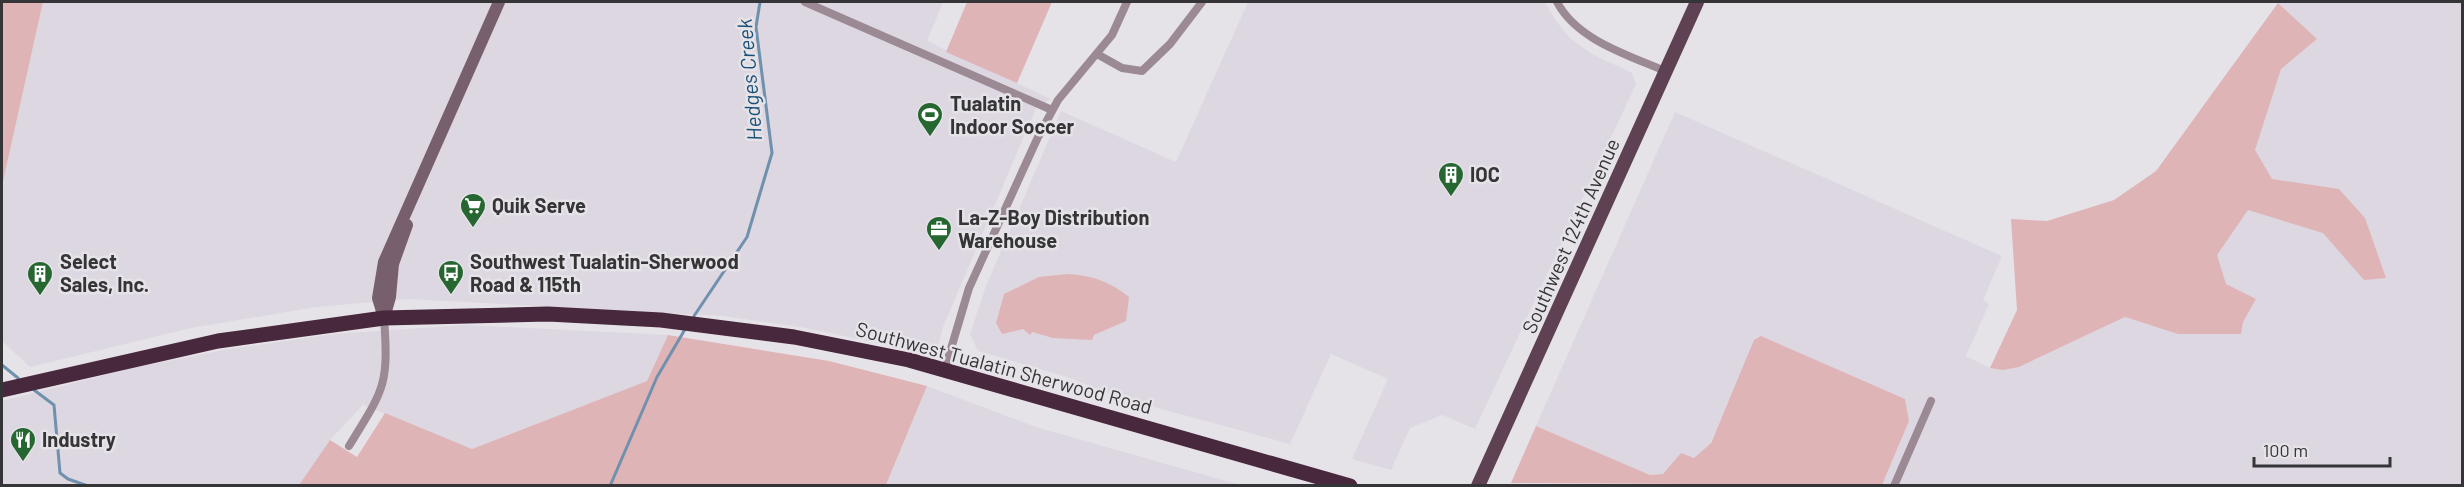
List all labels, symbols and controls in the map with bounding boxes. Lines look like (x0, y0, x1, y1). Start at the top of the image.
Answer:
water label: Hedges Creek (731, 17, 766, 142)
place label: Tualatin Indoor Soccer (950, 91, 1075, 138)
sports icon: Tualatin Indoor Soccer (915, 100, 945, 138)
street label: Southwest 124th Avenue (1516, 134, 1624, 337)
building icon: IOC (1436, 160, 1466, 198)
place label: IOC (1470, 162, 1500, 186)
supermarket icon: Quik Serve (458, 191, 488, 229)
place label: Quik Serve (492, 193, 586, 217)
place label: La-Z-Boy Distribution Warehouse (958, 205, 1149, 252)
office icon: La-Z-Boy Distribution Warehouse (924, 214, 954, 252)
place label: Select Sales, Inc. (60, 249, 149, 296)
place label: Southwest Tualatin-Sherwood Road & 115th (470, 249, 739, 296)
bus stop icon: Southwest Tualatin-Sherwood Road & 115th (436, 258, 466, 296)
building icon: Select Sales, Inc. (25, 259, 55, 297)
street label: Southwest Tualatin Sherwood Road (853, 316, 1155, 418)
restaurant icon: Industry (8, 425, 38, 463)
place label: Industry (42, 427, 116, 451)
scale bar (2254, 430, 2390, 468)
text: 100 m (2263, 439, 2308, 461)

